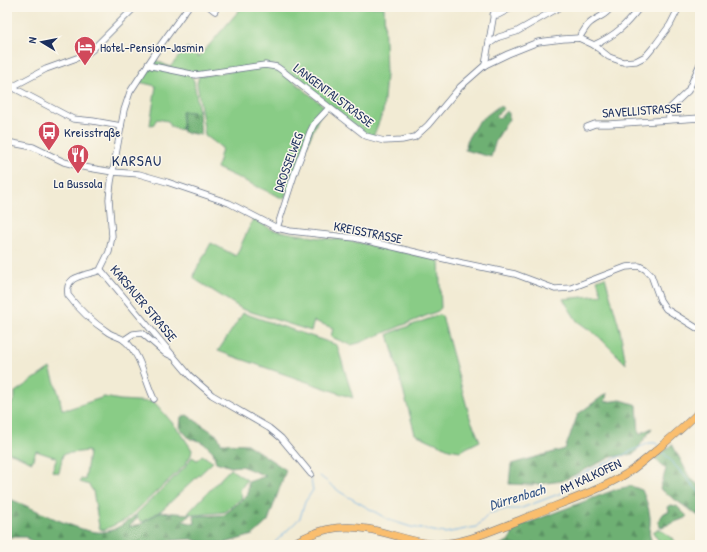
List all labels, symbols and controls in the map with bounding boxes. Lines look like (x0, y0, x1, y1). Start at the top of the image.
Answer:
north arrow (22, 22, 62, 62)
hotel icon: Hotel-Pension-Jasmin (72, 34, 98, 67)
text: N (25, 36, 40, 44)
place label: Hotel-Pension-Jasmin (100, 38, 204, 56)
street label: LANGENTALSTRASSE (290, 59, 378, 131)
street label: SAVELLISTRASSE (601, 98, 683, 122)
bus stop icon: Kreisstraße (36, 119, 62, 152)
place label: Kreisstraße (64, 123, 121, 141)
street label: DROSSELWEG (269, 129, 307, 194)
restaurant icon: La Bussola (65, 142, 91, 175)
district label: KARSAU (112, 150, 162, 171)
place label: La Bussola (54, 174, 102, 192)
street label: KREISSTRASSE (332, 217, 404, 248)
street label: KARSAUER STRASSE (107, 261, 182, 345)
street label: AM KALKOFEN (556, 454, 624, 498)
water label: Dürrenbach (487, 479, 548, 514)

